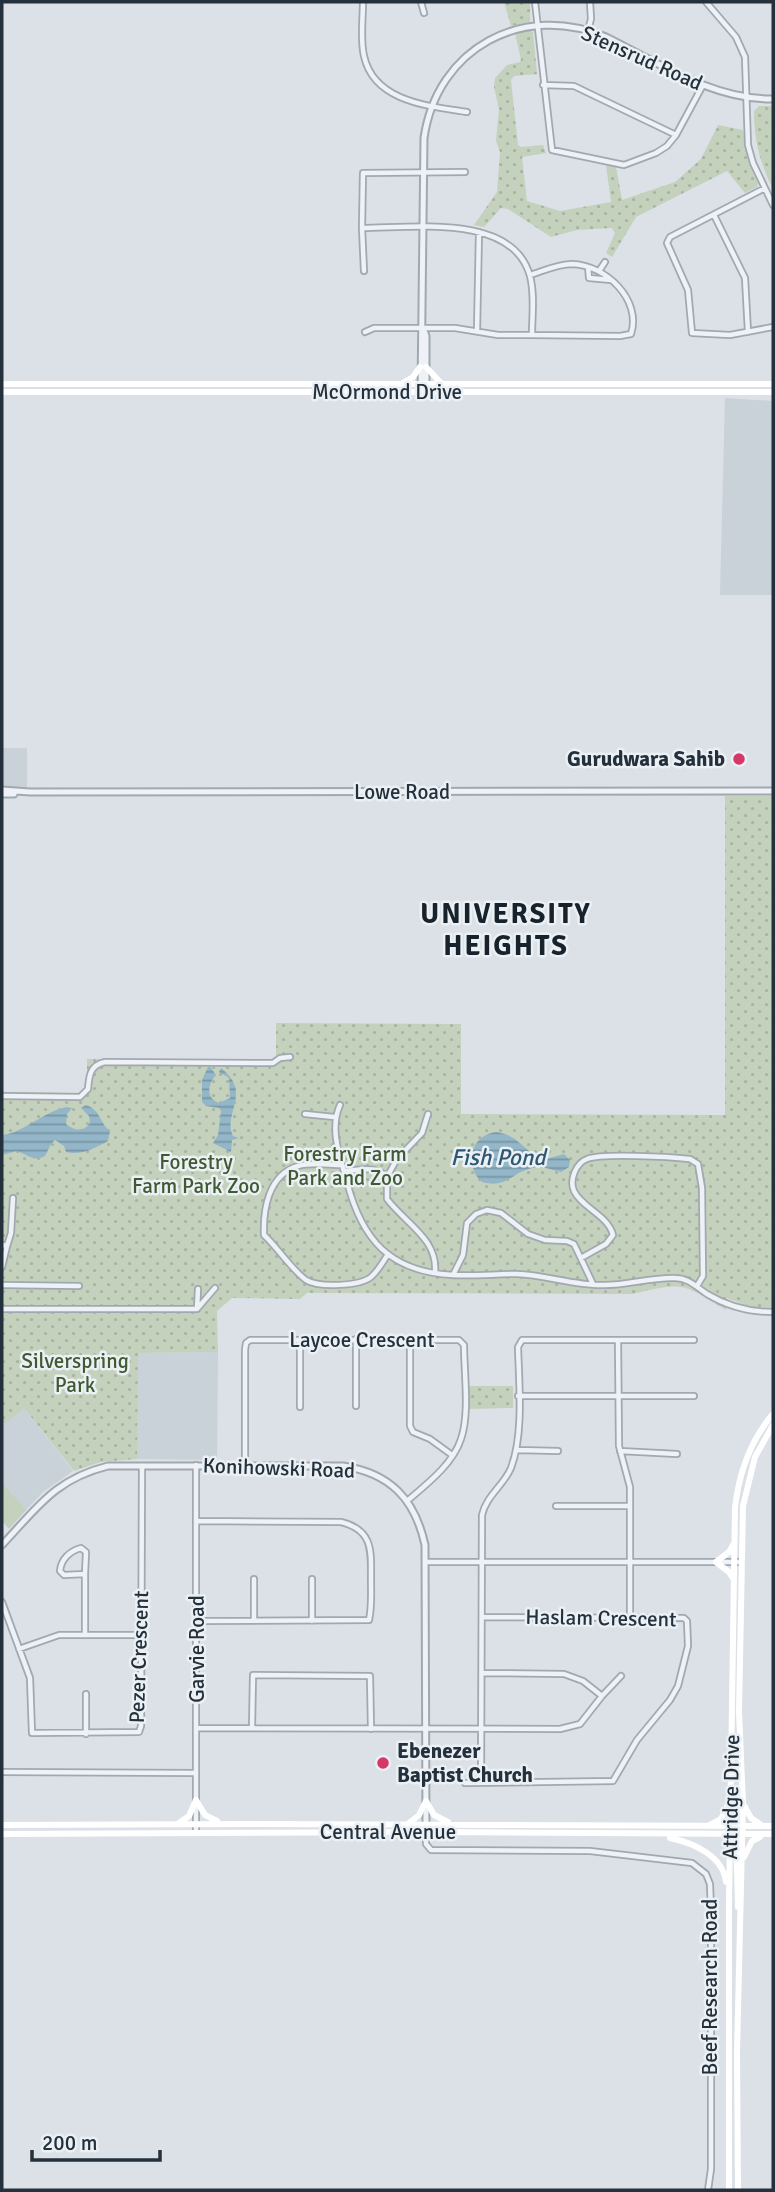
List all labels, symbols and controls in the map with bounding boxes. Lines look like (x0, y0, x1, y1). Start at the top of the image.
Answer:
street label: Stensrud Road (577, 20, 707, 96)
street label: McOrmond Drive (312, 379, 462, 405)
place label: Gurudwara Sahib (567, 746, 725, 772)
marker: Gurudwara Sahib (731, 751, 747, 767)
street label: Lowe Road (354, 779, 450, 805)
district label: UNIVERSITY HEIGHTS (420, 897, 592, 963)
park label: Forestry Farm Park and Zoo (283, 1141, 407, 1191)
water label: Fish Pond (451, 1143, 548, 1172)
park label: Forestry Farm Park Zoo (132, 1149, 260, 1199)
street label: Laycoe Crescent (289, 1327, 435, 1353)
park label: Silverspring Park (21, 1348, 129, 1398)
street label: Konihowski Road (202, 1452, 356, 1484)
street label: Pezer Crescent (124, 1590, 154, 1724)
street label: Garvie Road (184, 1595, 210, 1703)
street label: Haslam Crescent (525, 1604, 677, 1632)
street label: Attridge Drive (717, 1734, 745, 1860)
place label: Ebenezer Baptist Church (397, 1738, 533, 1788)
marker: Ebenezer Baptist Church (375, 1755, 391, 1771)
street label: Central Avenue (320, 1819, 456, 1845)
street label: Beef Research Road (697, 1899, 723, 2075)
scale bar (32, 2118, 159, 2162)
text: 200 m (42, 2130, 97, 2156)

